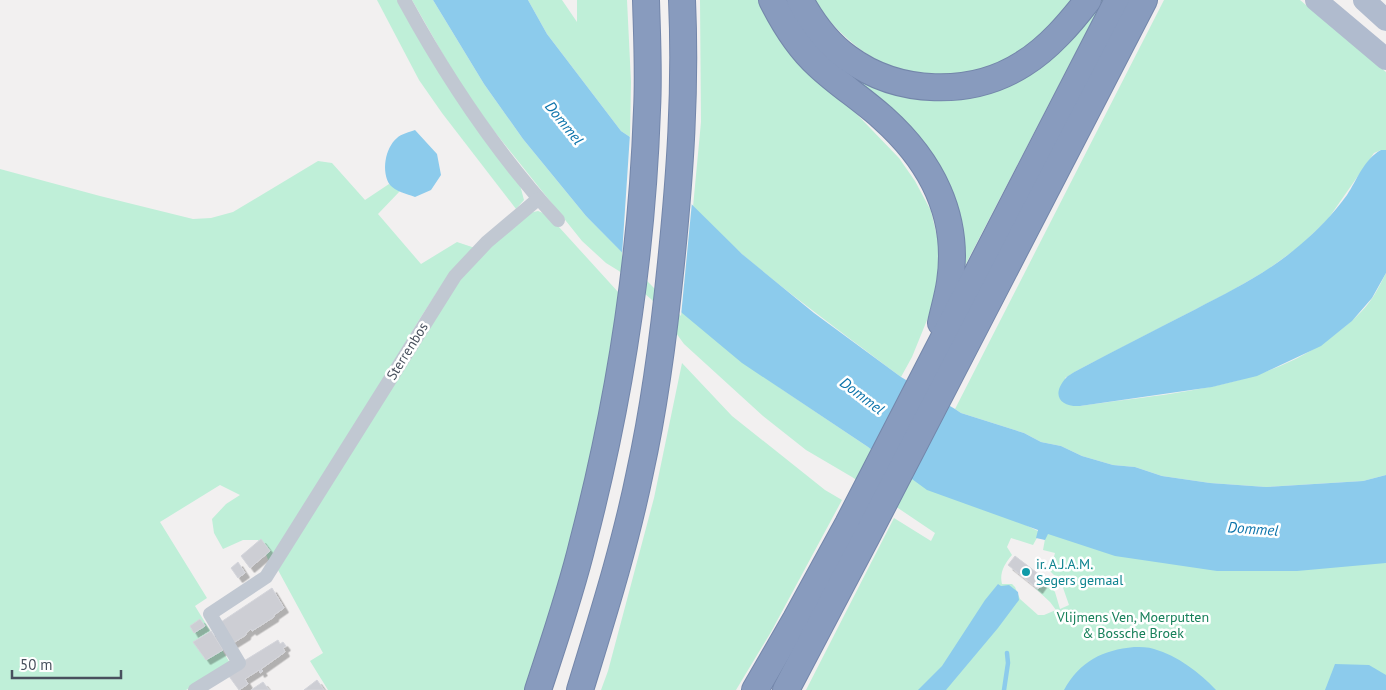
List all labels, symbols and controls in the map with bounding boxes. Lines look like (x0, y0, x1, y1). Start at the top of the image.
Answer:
water label: Dommel (541, 97, 588, 148)
street label: Sterrenbos (382, 319, 432, 383)
water label: Dommel (836, 373, 888, 418)
water label: Dommel (1227, 517, 1279, 540)
place label: ir. A.J.A.M. Segers gemaal (1036, 555, 1123, 589)
marker: ir. A.J.A.M. Segers gemaal (1020, 566, 1032, 578)
park label: Vlijmens Ven, Moerputten & Bossche Broek (1056, 608, 1209, 642)
scale bar (12, 648, 121, 680)
text: 50 m (20, 655, 53, 674)

